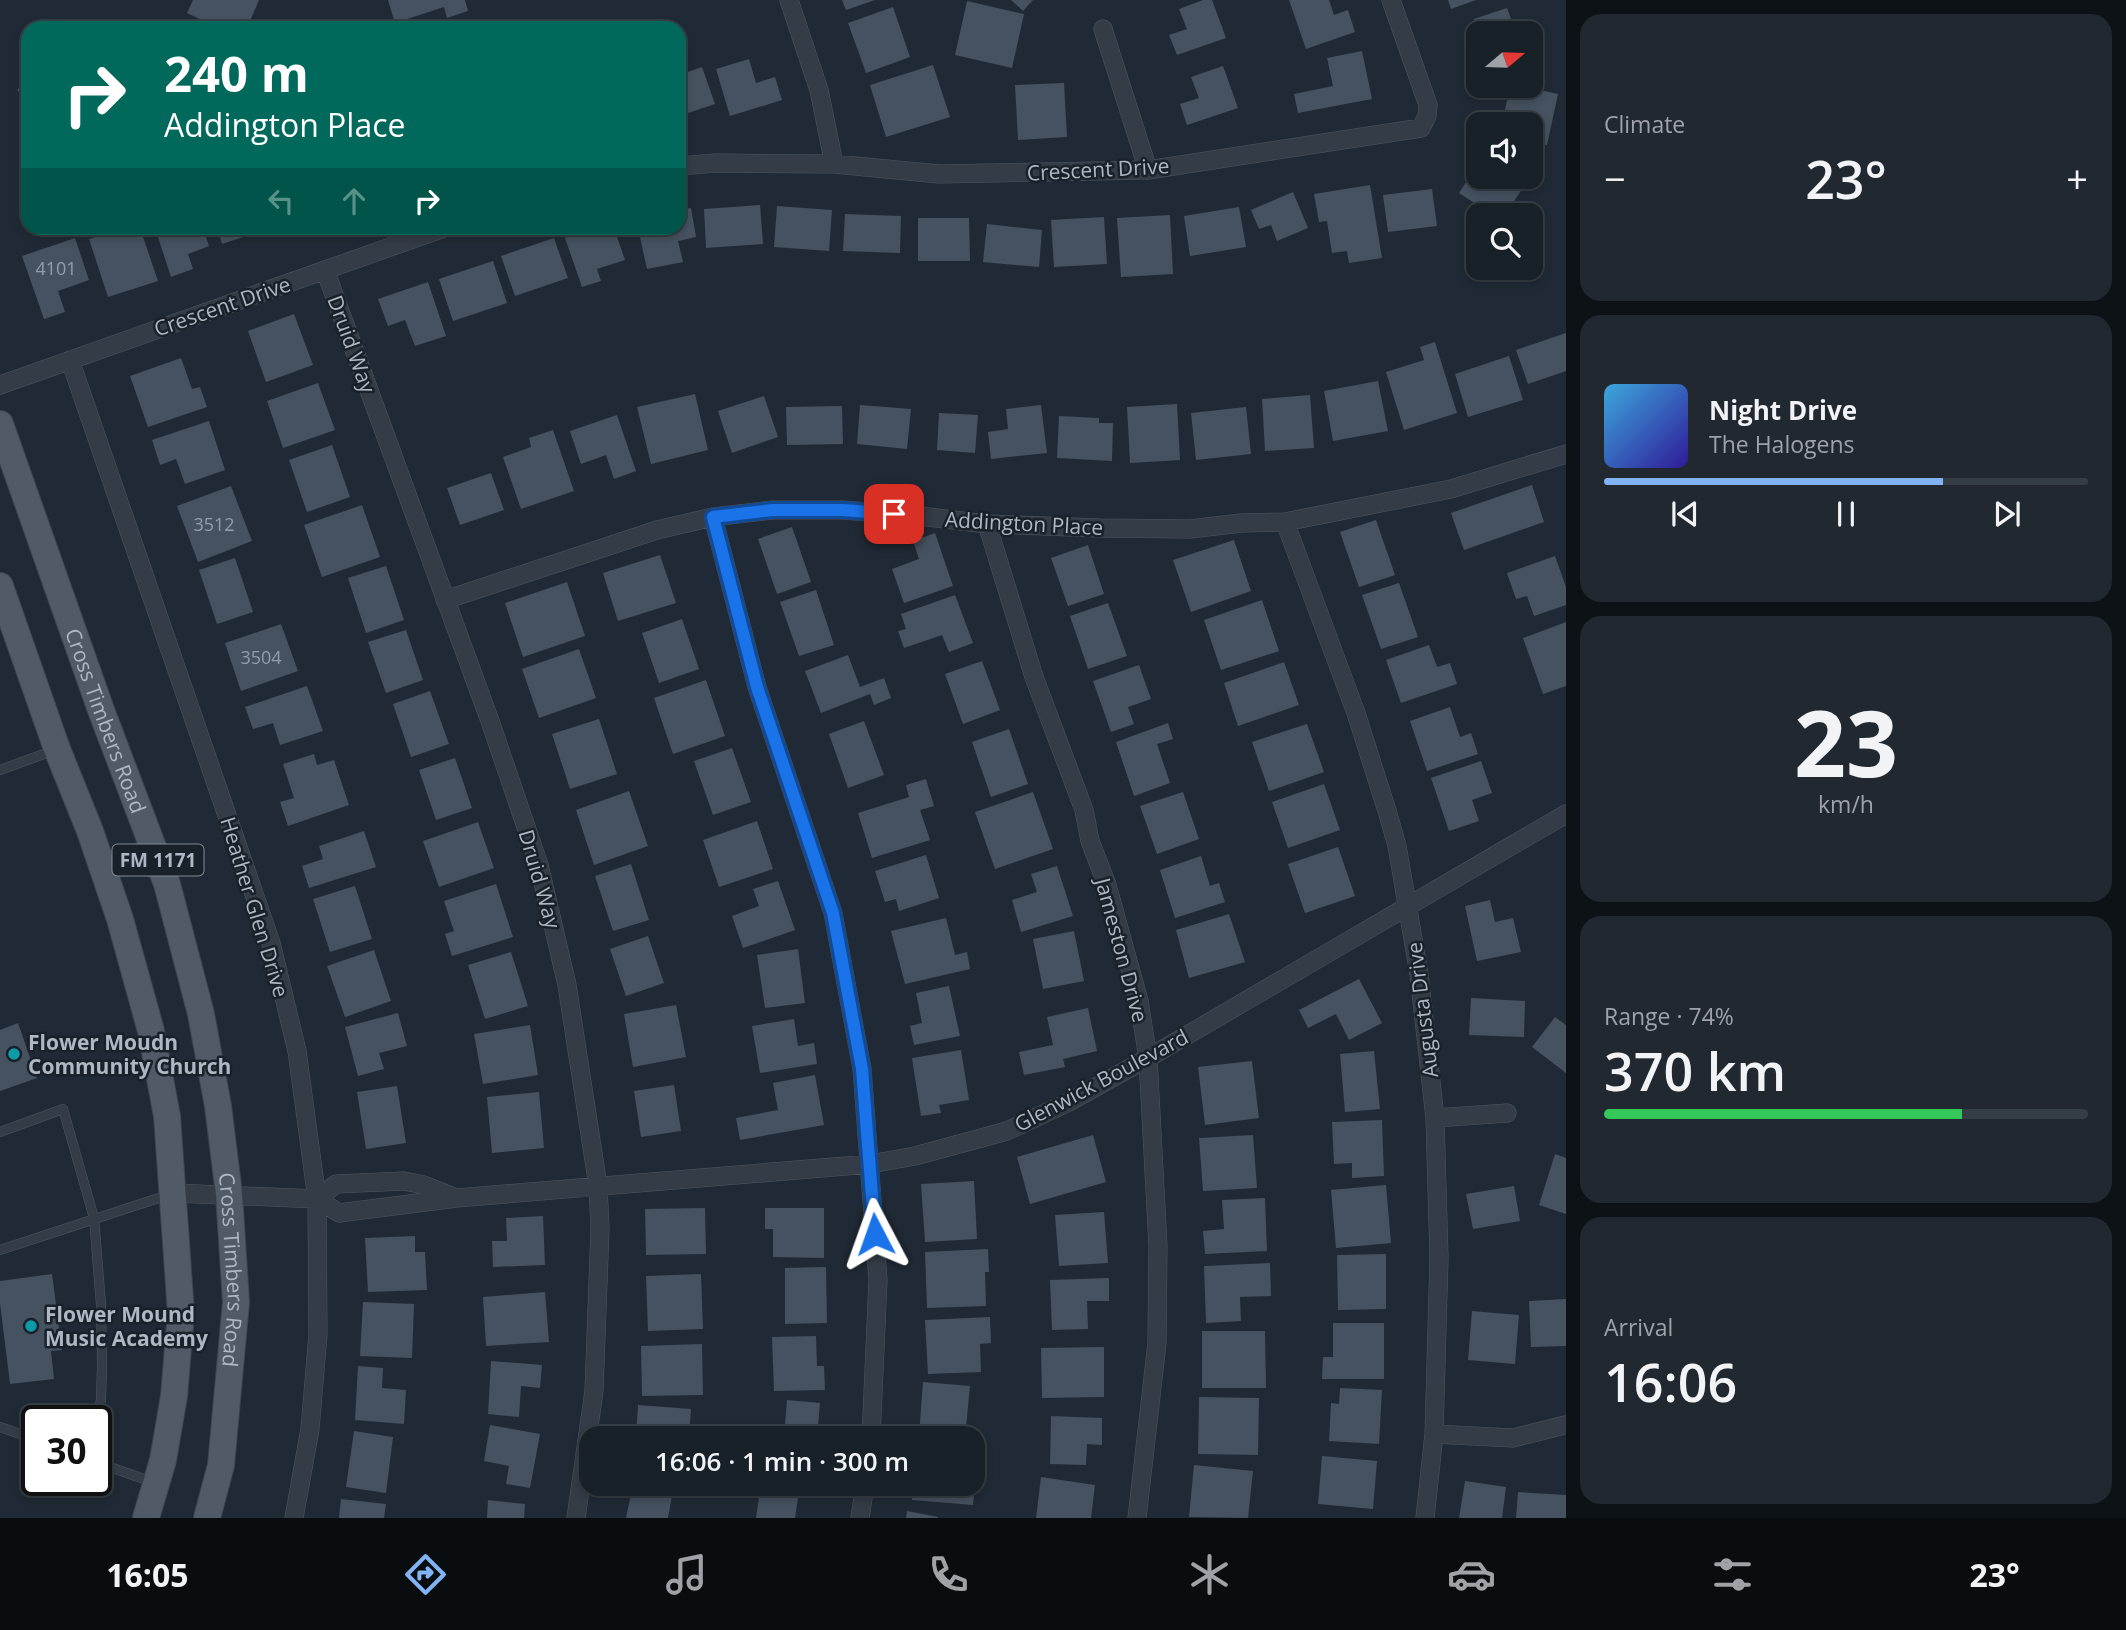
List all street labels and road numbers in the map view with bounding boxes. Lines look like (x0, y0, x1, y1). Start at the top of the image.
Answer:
street label: Crescent Drive (1026, 151, 1170, 187)
street label: Crescent Drive (150, 270, 294, 342)
street label: Druid Way (321, 291, 383, 397)
street label: Addington Place (944, 505, 1104, 541)
street label: Cross Timbers Road (59, 624, 153, 817)
street label: Heather Glen Drive (214, 813, 296, 1001)
street label: Druid Way (512, 826, 568, 932)
road number: FM 1171 (113, 845, 204, 876)
street label: Jameston Drive (1089, 873, 1155, 1025)
street label: Augusta Drive (1400, 941, 1444, 1079)
street label: Glenwick Boulevard (1009, 1022, 1193, 1138)
street label: Cross Timbers Road (212, 1171, 250, 1368)

